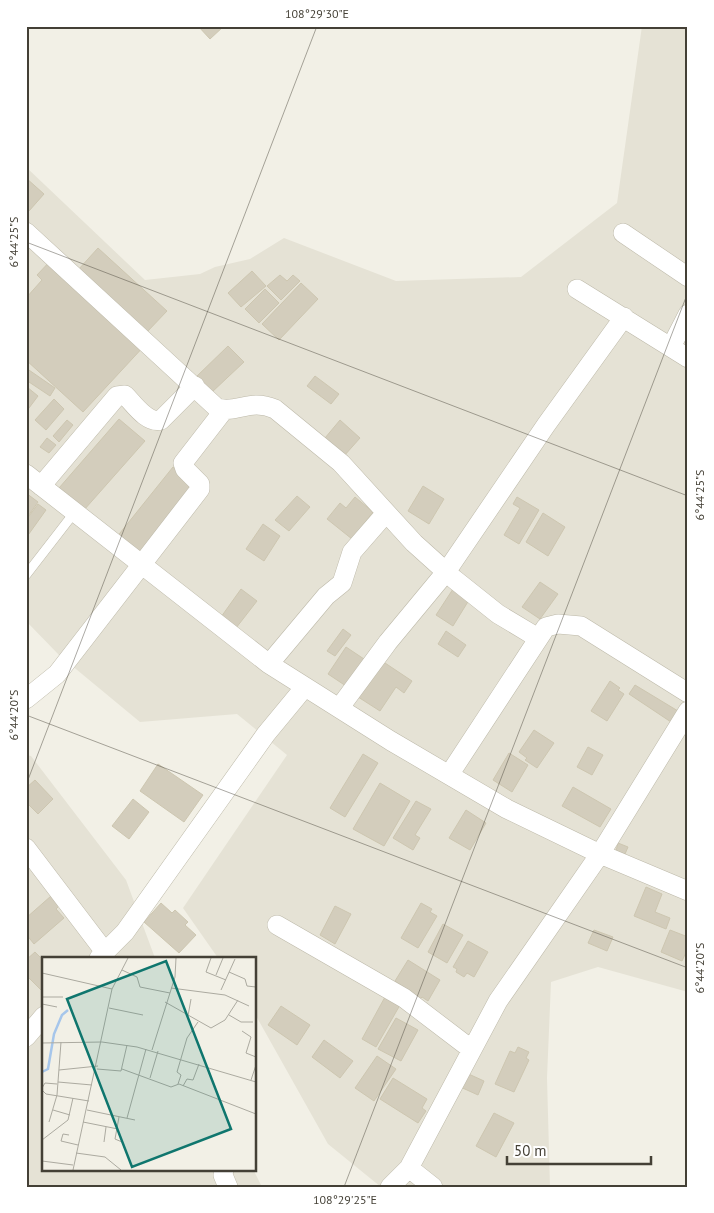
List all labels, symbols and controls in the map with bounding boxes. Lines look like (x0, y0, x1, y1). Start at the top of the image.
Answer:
text: 108°29'30"E (285, 6, 349, 21)
text: 6°44'25"S (6, 217, 21, 267)
text: 6°44'25"S (692, 470, 707, 520)
text: 6°44'20"S (6, 690, 21, 740)
text: 6°44'20"S (692, 943, 707, 993)
inset map (42, 957, 256, 1170)
scale bar (507, 1133, 650, 1165)
text: 50 m (514, 1141, 547, 1160)
text: 108°29'25"E (313, 1192, 377, 1207)

